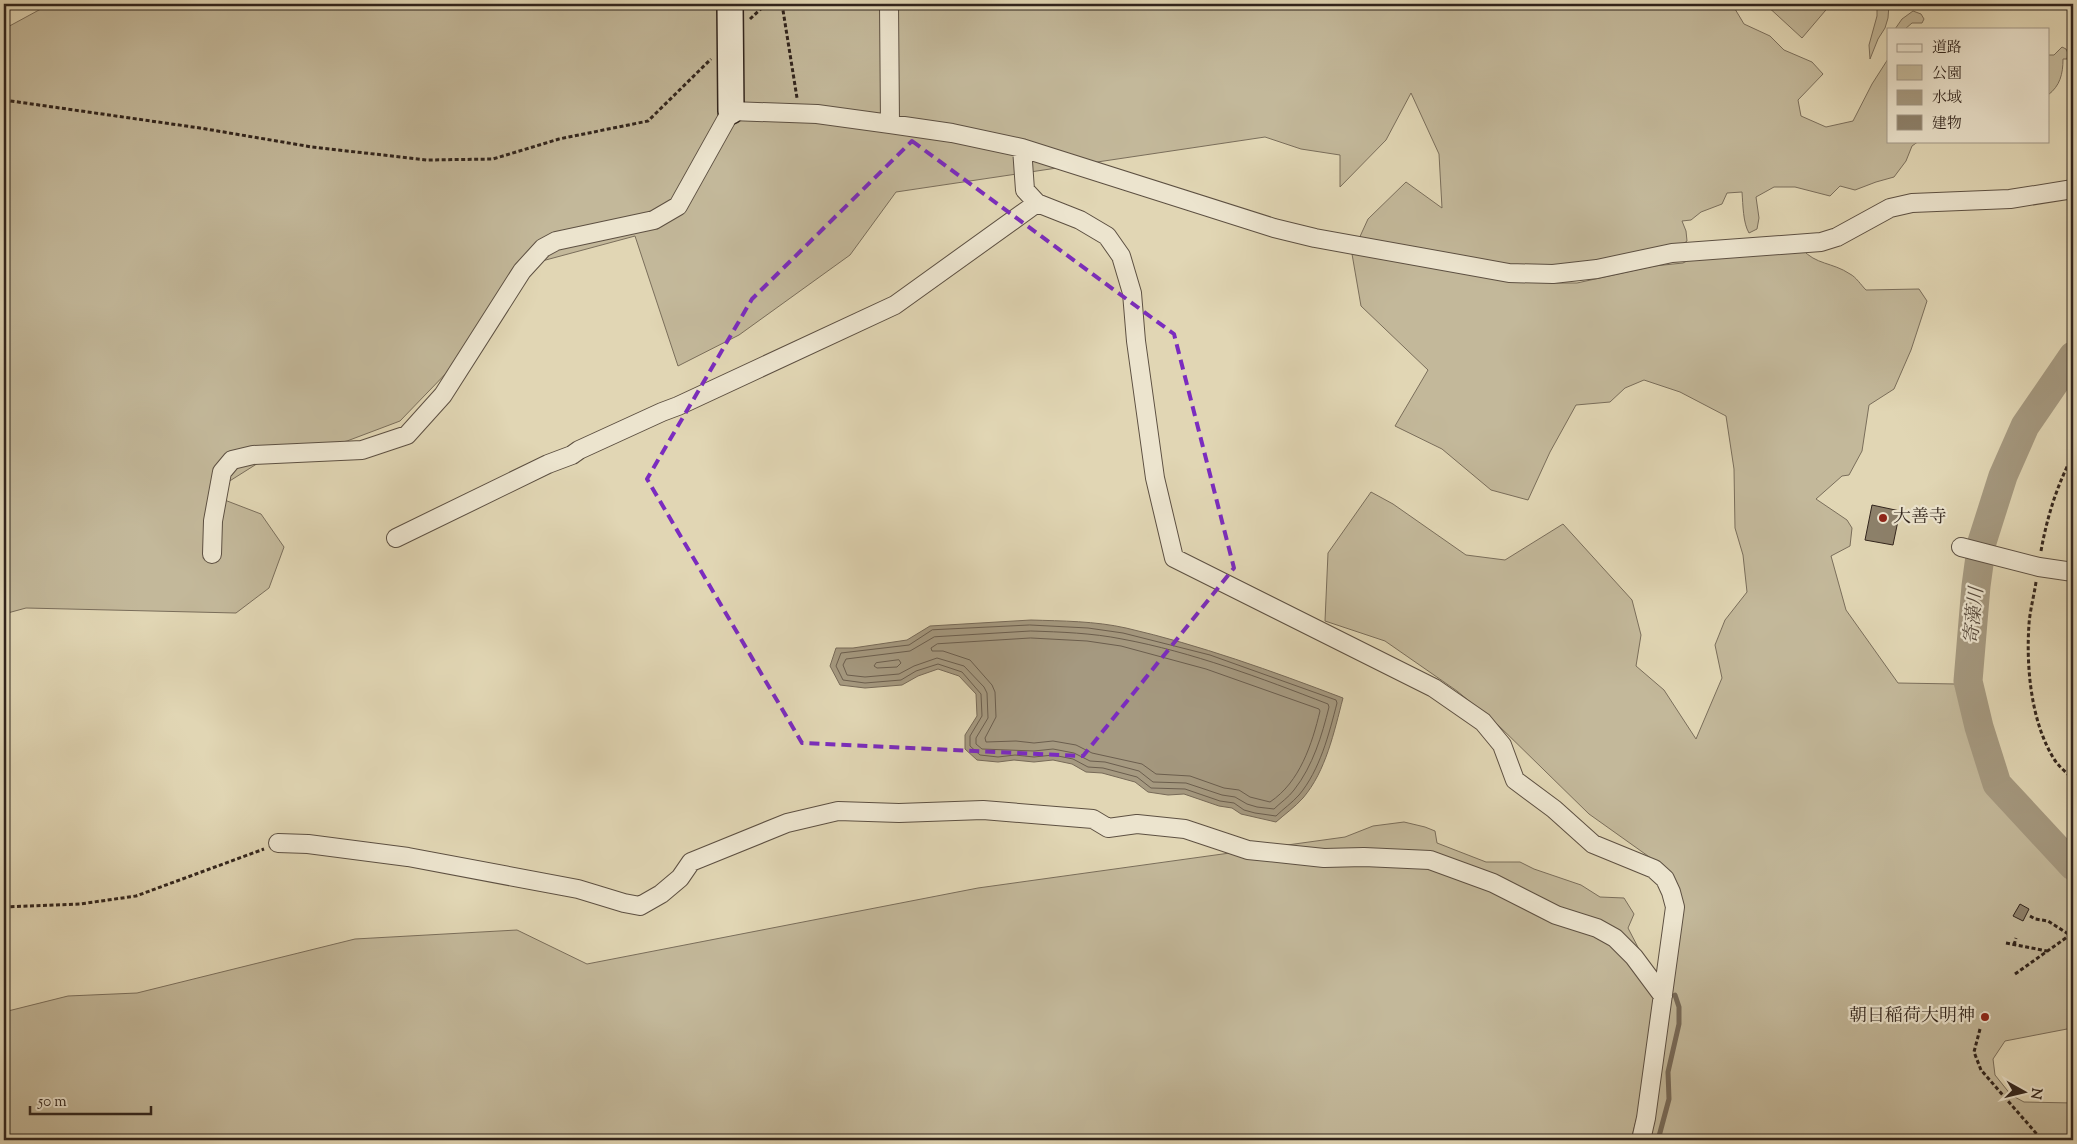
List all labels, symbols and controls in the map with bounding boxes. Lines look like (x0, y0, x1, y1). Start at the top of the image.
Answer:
legend (1887, 28, 2050, 142)
text: 道路 (1932, 38, 1962, 59)
text: 公園 (1932, 64, 1962, 85)
text: 水域 (1932, 88, 1962, 109)
text: 建物 (1932, 114, 1962, 135)
place label: 大善寺 (1893, 505, 1947, 531)
marker: 大善寺 (1877, 512, 1889, 524)
water label: 寄藻川 (1959, 584, 1992, 646)
place label: 朝日稲荷大明神 (1849, 1004, 1975, 1030)
marker: 朝日稲荷大明神 (1979, 1011, 1991, 1023)
north arrow (2000, 1066, 2050, 1116)
scale bar (30, 1084, 151, 1116)
text: N (2024, 1087, 2046, 1100)
text: 50 m (37, 1092, 67, 1113)

